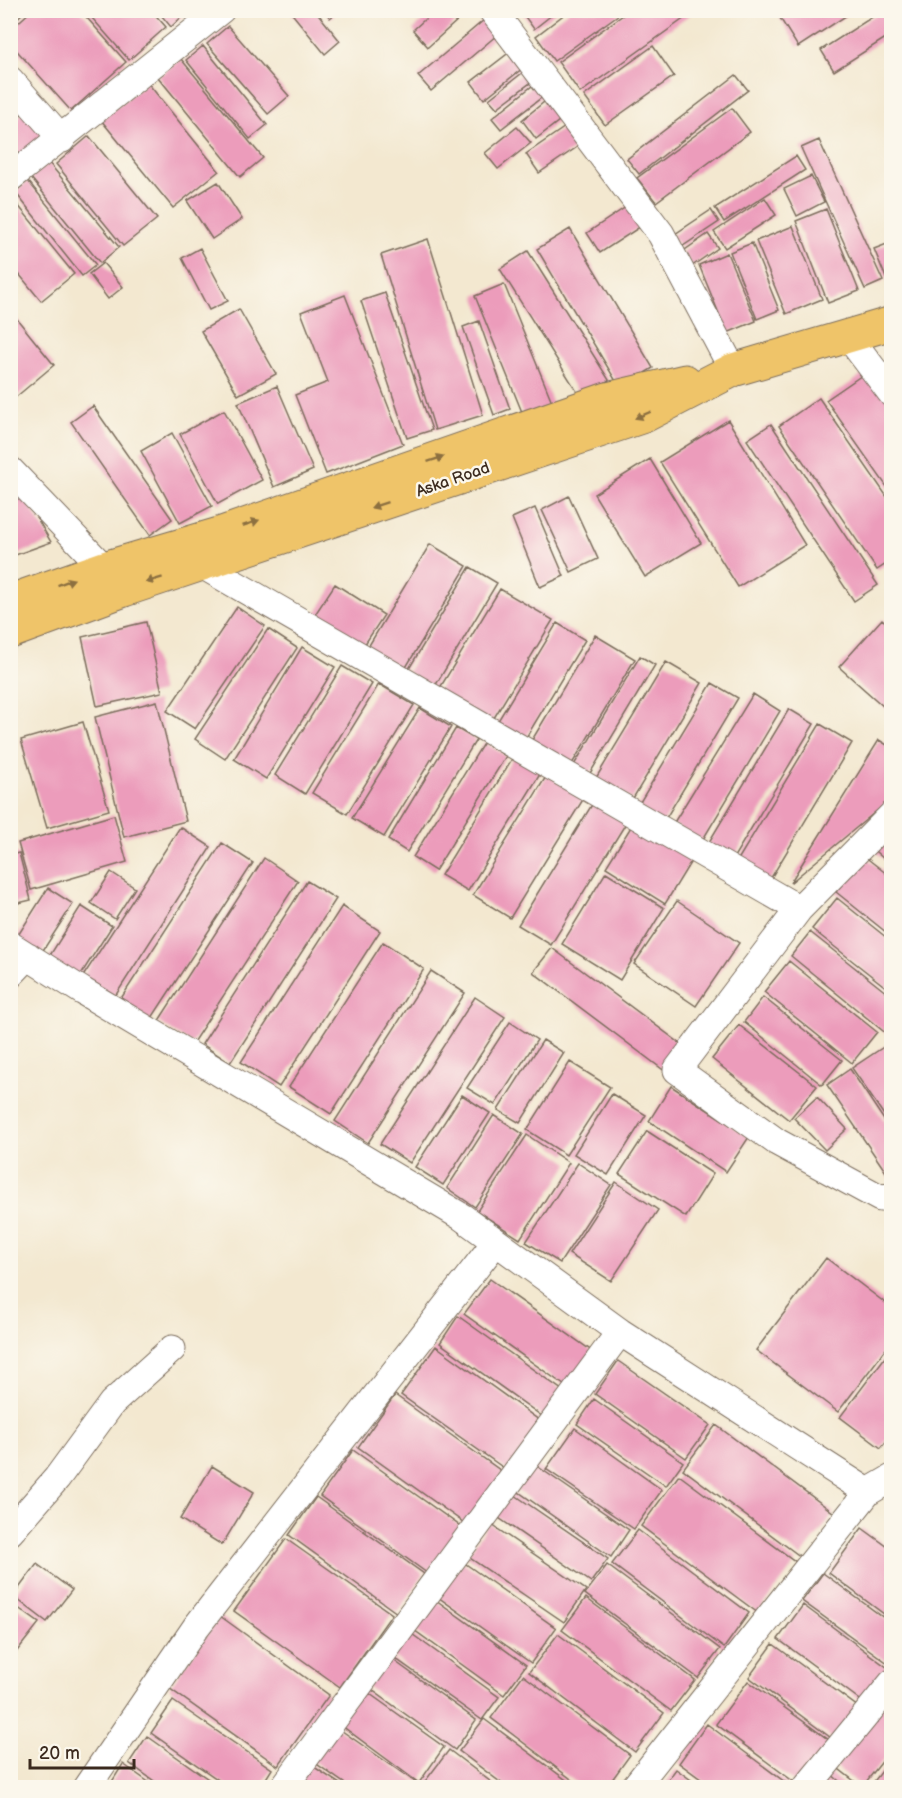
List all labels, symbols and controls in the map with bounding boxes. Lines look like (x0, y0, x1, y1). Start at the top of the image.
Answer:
one-way arrow (634, 410, 652, 420)
one-way arrow (427, 453, 445, 463)
street label: Aska Road (414, 459, 492, 501)
one-way arrow (370, 501, 388, 511)
one-way arrow (242, 517, 260, 527)
one-way arrow (57, 576, 75, 586)
one-way arrow (145, 576, 163, 585)
scale bar (30, 1732, 134, 1770)
text: 20 m (39, 1743, 80, 1764)

